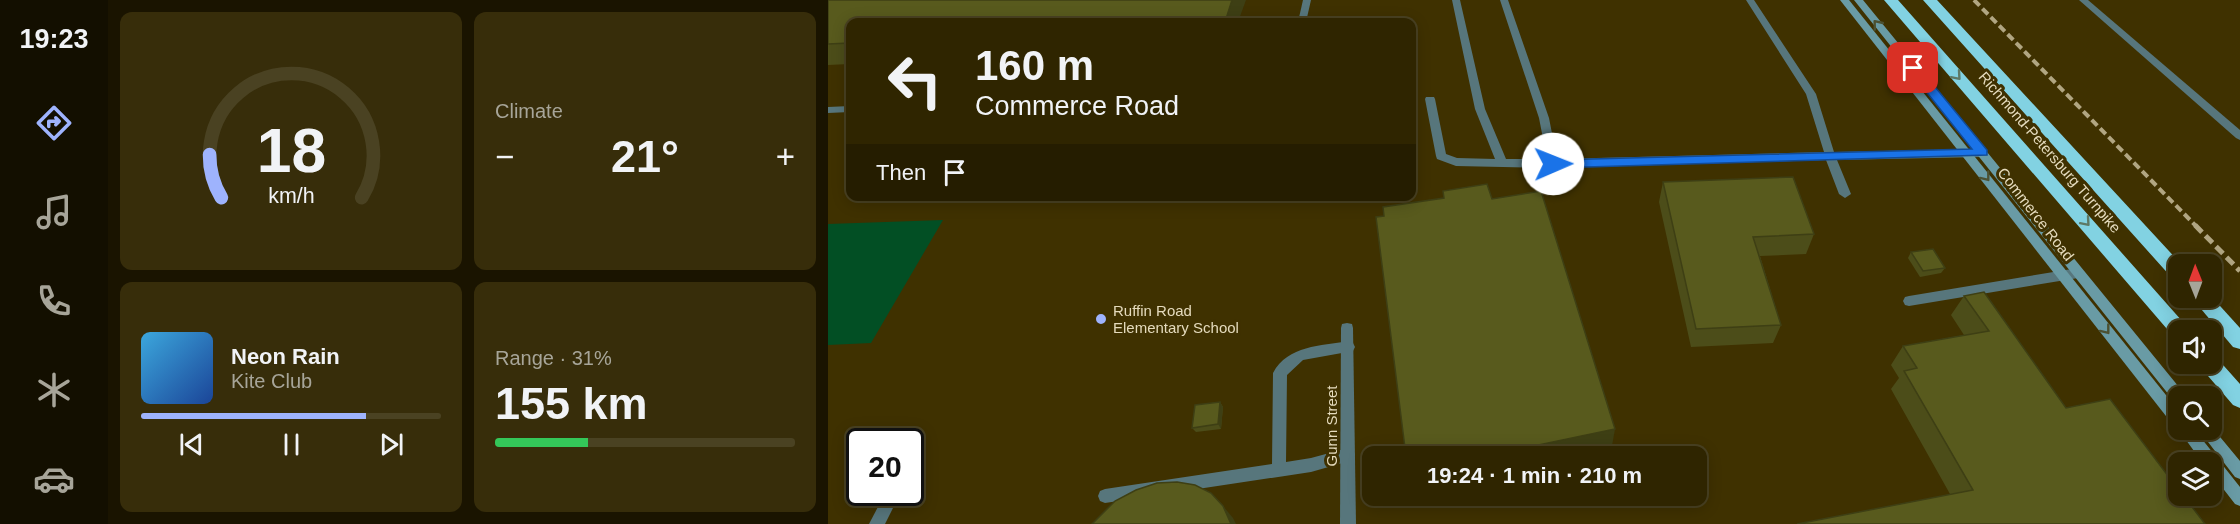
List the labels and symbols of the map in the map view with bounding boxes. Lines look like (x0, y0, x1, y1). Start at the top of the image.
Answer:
one-way arrow (1874, 20, 1885, 31)
pin (1887, 42, 1938, 93)
street label: Richmond-Petersburg Turnpike (1975, 68, 2125, 236)
one-way arrow (1950, 69, 1961, 80)
position arrow (1521, 132, 1585, 196)
street label: Commerce Road (1994, 164, 2078, 264)
one-way arrow (1979, 170, 1990, 181)
one-way arrow (2078, 215, 2089, 226)
north arrow (2168, 254, 2222, 308)
place label: Ruffin Road Elementary School (1113, 302, 1239, 336)
marker: Ruffin Road Elementary School (1094, 312, 1108, 326)
one-way arrow (2099, 323, 2110, 334)
street label: Gunn Street (1323, 385, 1340, 466)
speed limit sign: 20 (846, 428, 924, 506)

